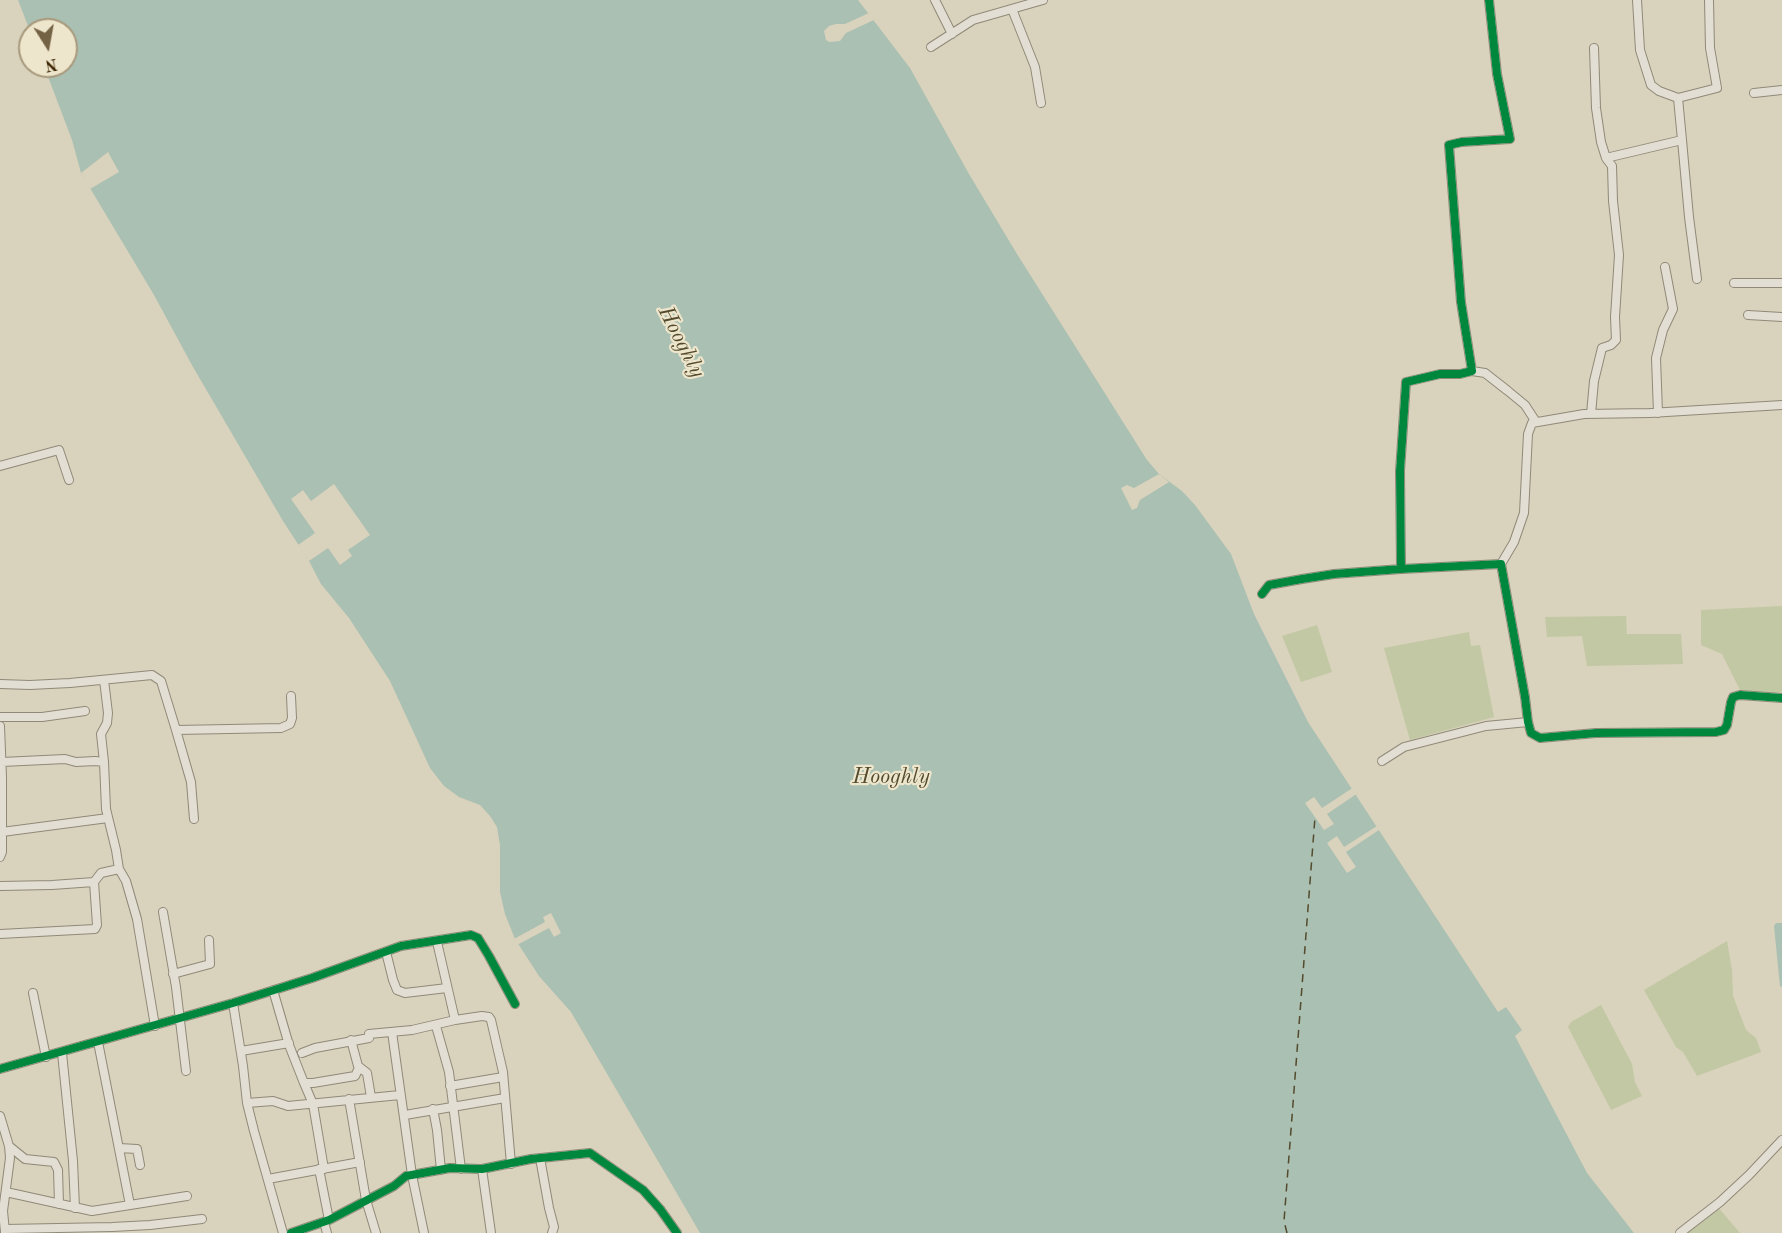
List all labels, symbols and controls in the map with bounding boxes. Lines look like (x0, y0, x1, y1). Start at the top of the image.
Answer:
north arrow (18, 18, 78, 78)
text: N (44, 55, 59, 73)
water label: Hooghly (652, 302, 710, 382)
water label: Hooghly (852, 764, 930, 790)

